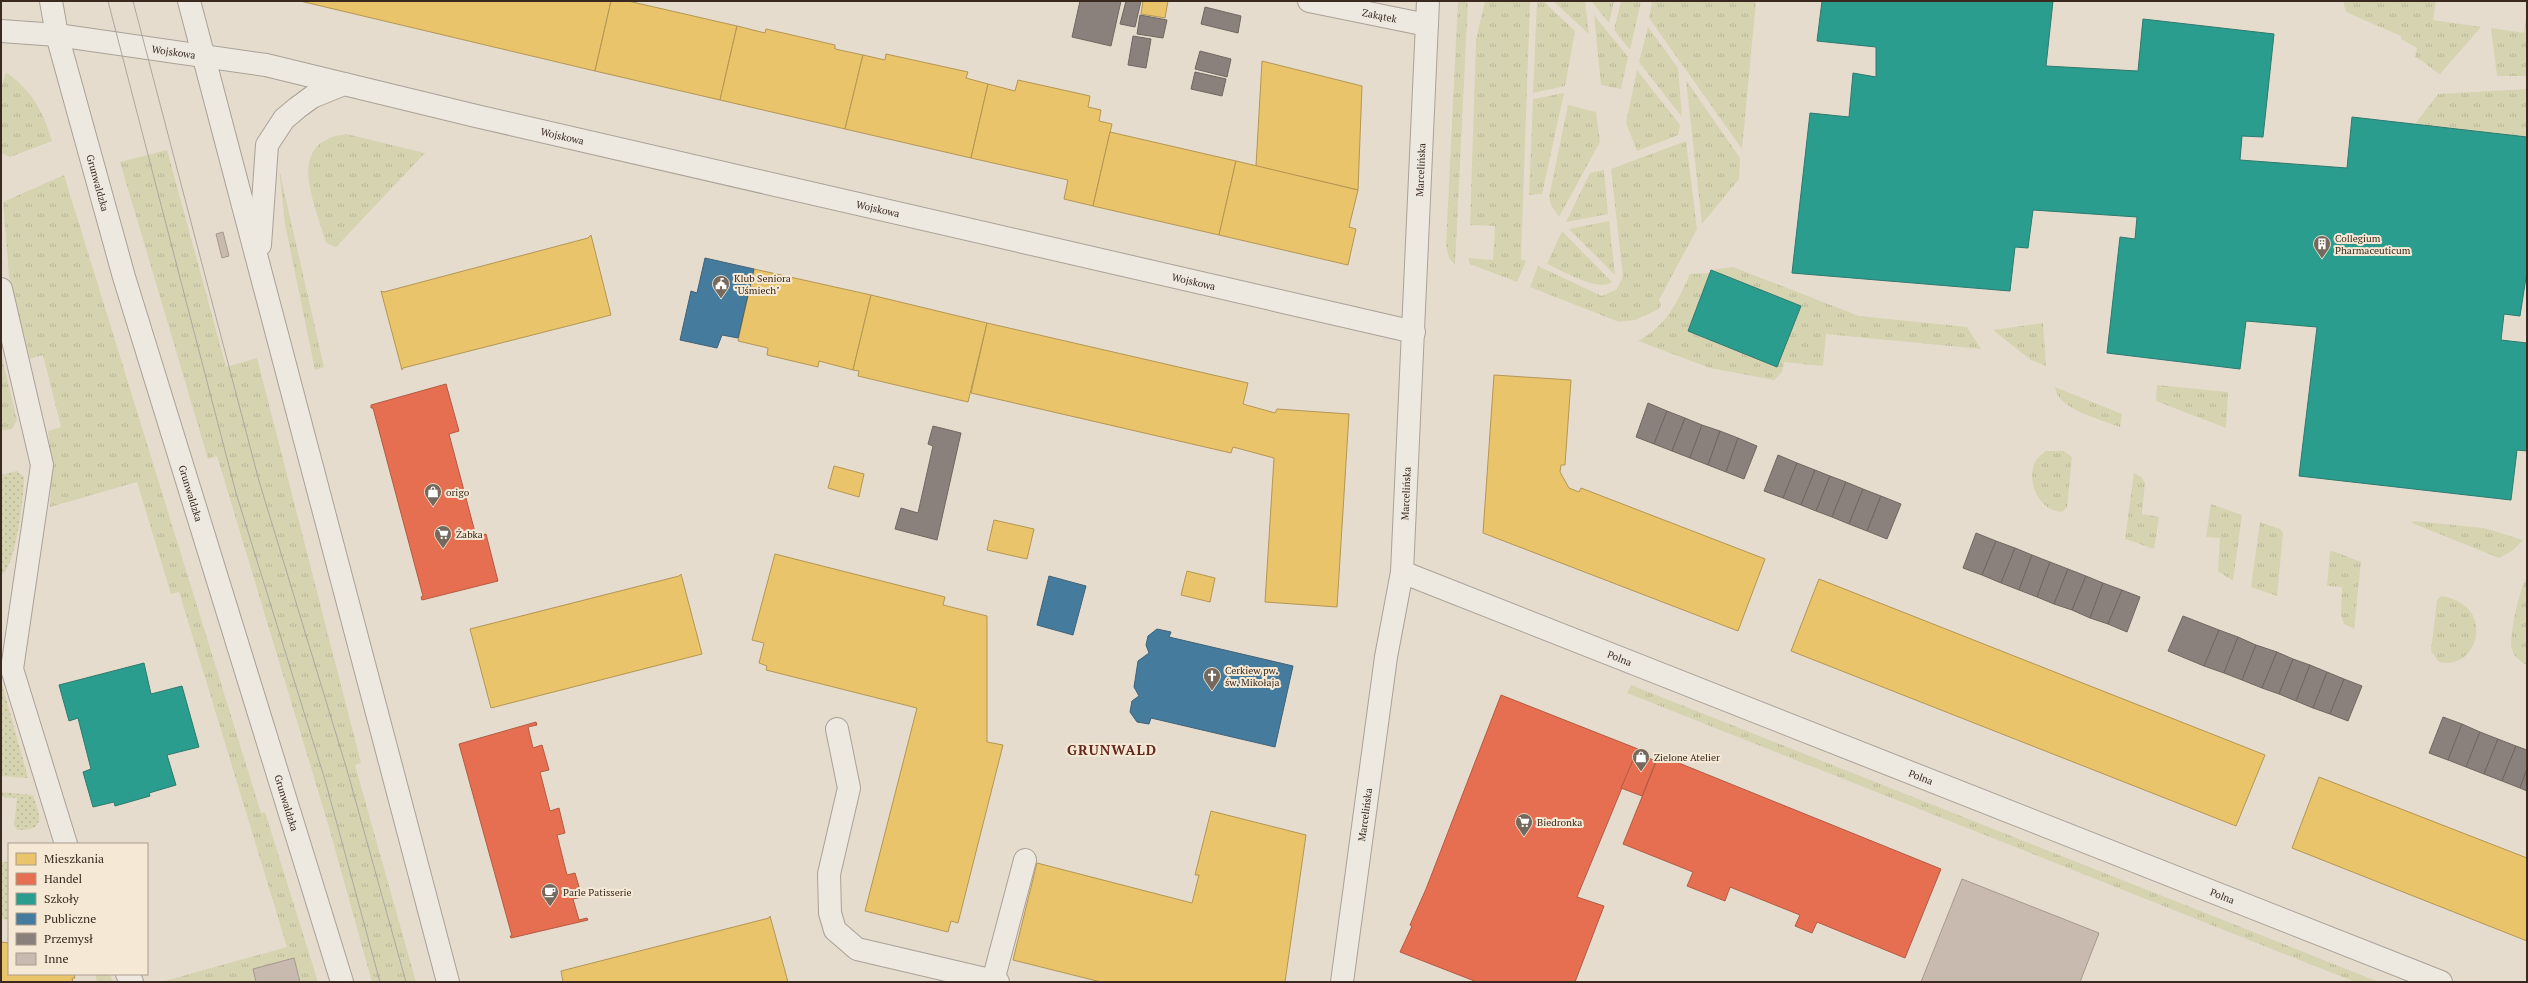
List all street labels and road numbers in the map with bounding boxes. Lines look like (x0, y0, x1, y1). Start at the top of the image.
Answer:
street label: Zakątek (1361, 5, 1399, 25)
street label: Wojskowa (151, 42, 197, 61)
street label: Wojskowa (539, 125, 585, 147)
street label: Marcelińska (1413, 143, 1428, 197)
street label: Grunwaldzka (84, 153, 112, 213)
street label: Wojskowa (855, 197, 901, 220)
street label: Wojskowa (1171, 270, 1217, 293)
street label: Grunwaldzka (176, 463, 206, 523)
street label: Marcelińska (1398, 466, 1413, 521)
street label: Polna (1606, 647, 1634, 669)
street label: Polna (1907, 766, 1935, 787)
street label: Grunwaldzka (272, 773, 301, 833)
street label: Marcelińska (1355, 787, 1375, 842)
street label: Polna (2208, 885, 2237, 906)

